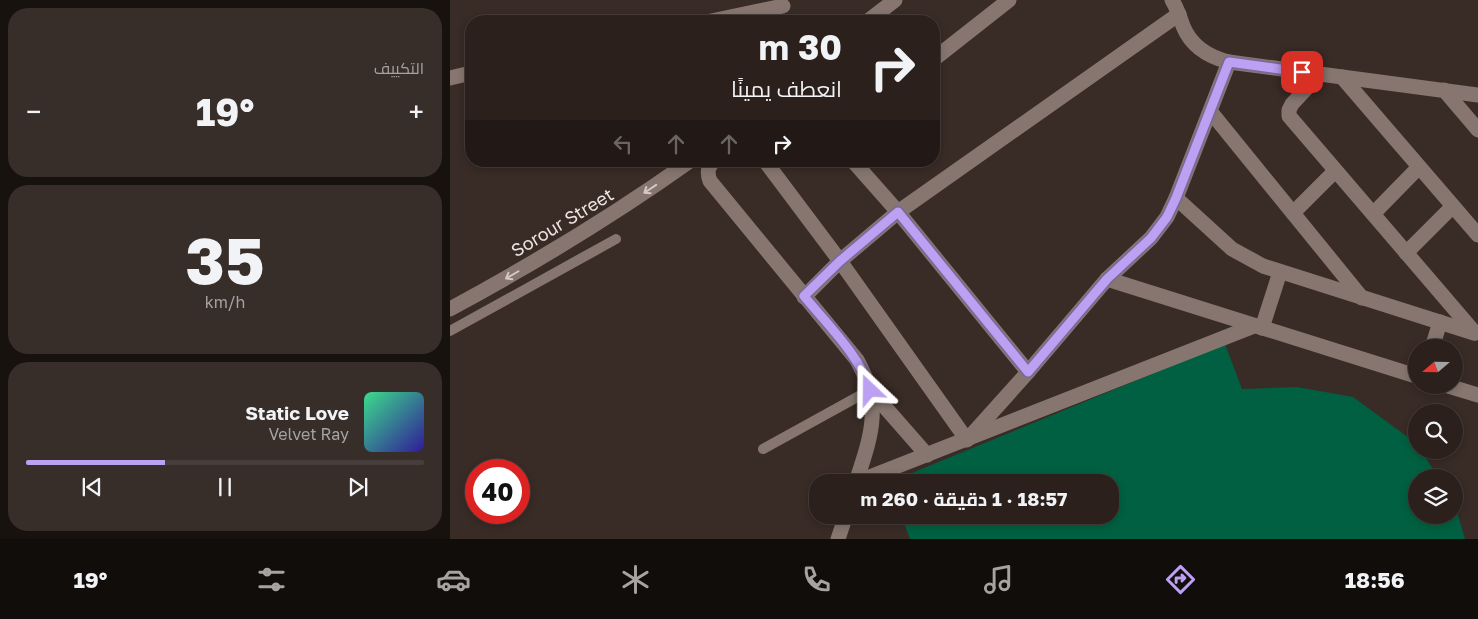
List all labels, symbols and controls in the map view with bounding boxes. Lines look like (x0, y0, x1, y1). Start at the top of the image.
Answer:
text: 30 m (758, 26, 842, 68)
icon: right (860, 35, 925, 100)
pin (1281, 51, 1323, 93)
text: التكييف (374, 58, 424, 78)
icon: arrive (1288, 58, 1316, 86)
text: انعطف يمينًا (731, 75, 842, 102)
text: 19° (196, 89, 254, 134)
text: − (26, 95, 41, 128)
text: + (409, 95, 424, 128)
icon: left (609, 130, 637, 158)
icon: ahead (662, 130, 690, 158)
icon: ahead (715, 130, 743, 158)
icon: right (768, 130, 796, 158)
street label: Sorour Street (507, 183, 617, 261)
one-way arrow (643, 184, 657, 194)
text: 35 (185, 220, 265, 298)
one-way arrow (505, 270, 520, 280)
text: km/h (205, 292, 245, 312)
north arrow (1408, 339, 1462, 394)
map controls (1408, 339, 1463, 524)
position arrow (843, 363, 895, 415)
text: Static Love (245, 401, 349, 424)
button: search (1408, 404, 1463, 459)
text: Velvet Ray (268, 424, 349, 444)
speed limit sign: 40 (465, 459, 530, 524)
button: layers (1408, 469, 1463, 524)
icon: previous (78, 473, 106, 501)
icon: pause (211, 473, 239, 501)
icon: next (344, 473, 372, 501)
text: 18:57 · 1 دقيقة · 260 m (861, 487, 1067, 510)
icon: filters (254, 562, 289, 597)
icon: car (436, 562, 471, 597)
icon: climate (618, 562, 653, 597)
icon: phone (799, 562, 834, 597)
icon: music (981, 562, 1016, 597)
icon: directions (1163, 562, 1198, 597)
text: 19° (73, 566, 107, 593)
text: 18:56 (1345, 566, 1405, 593)

